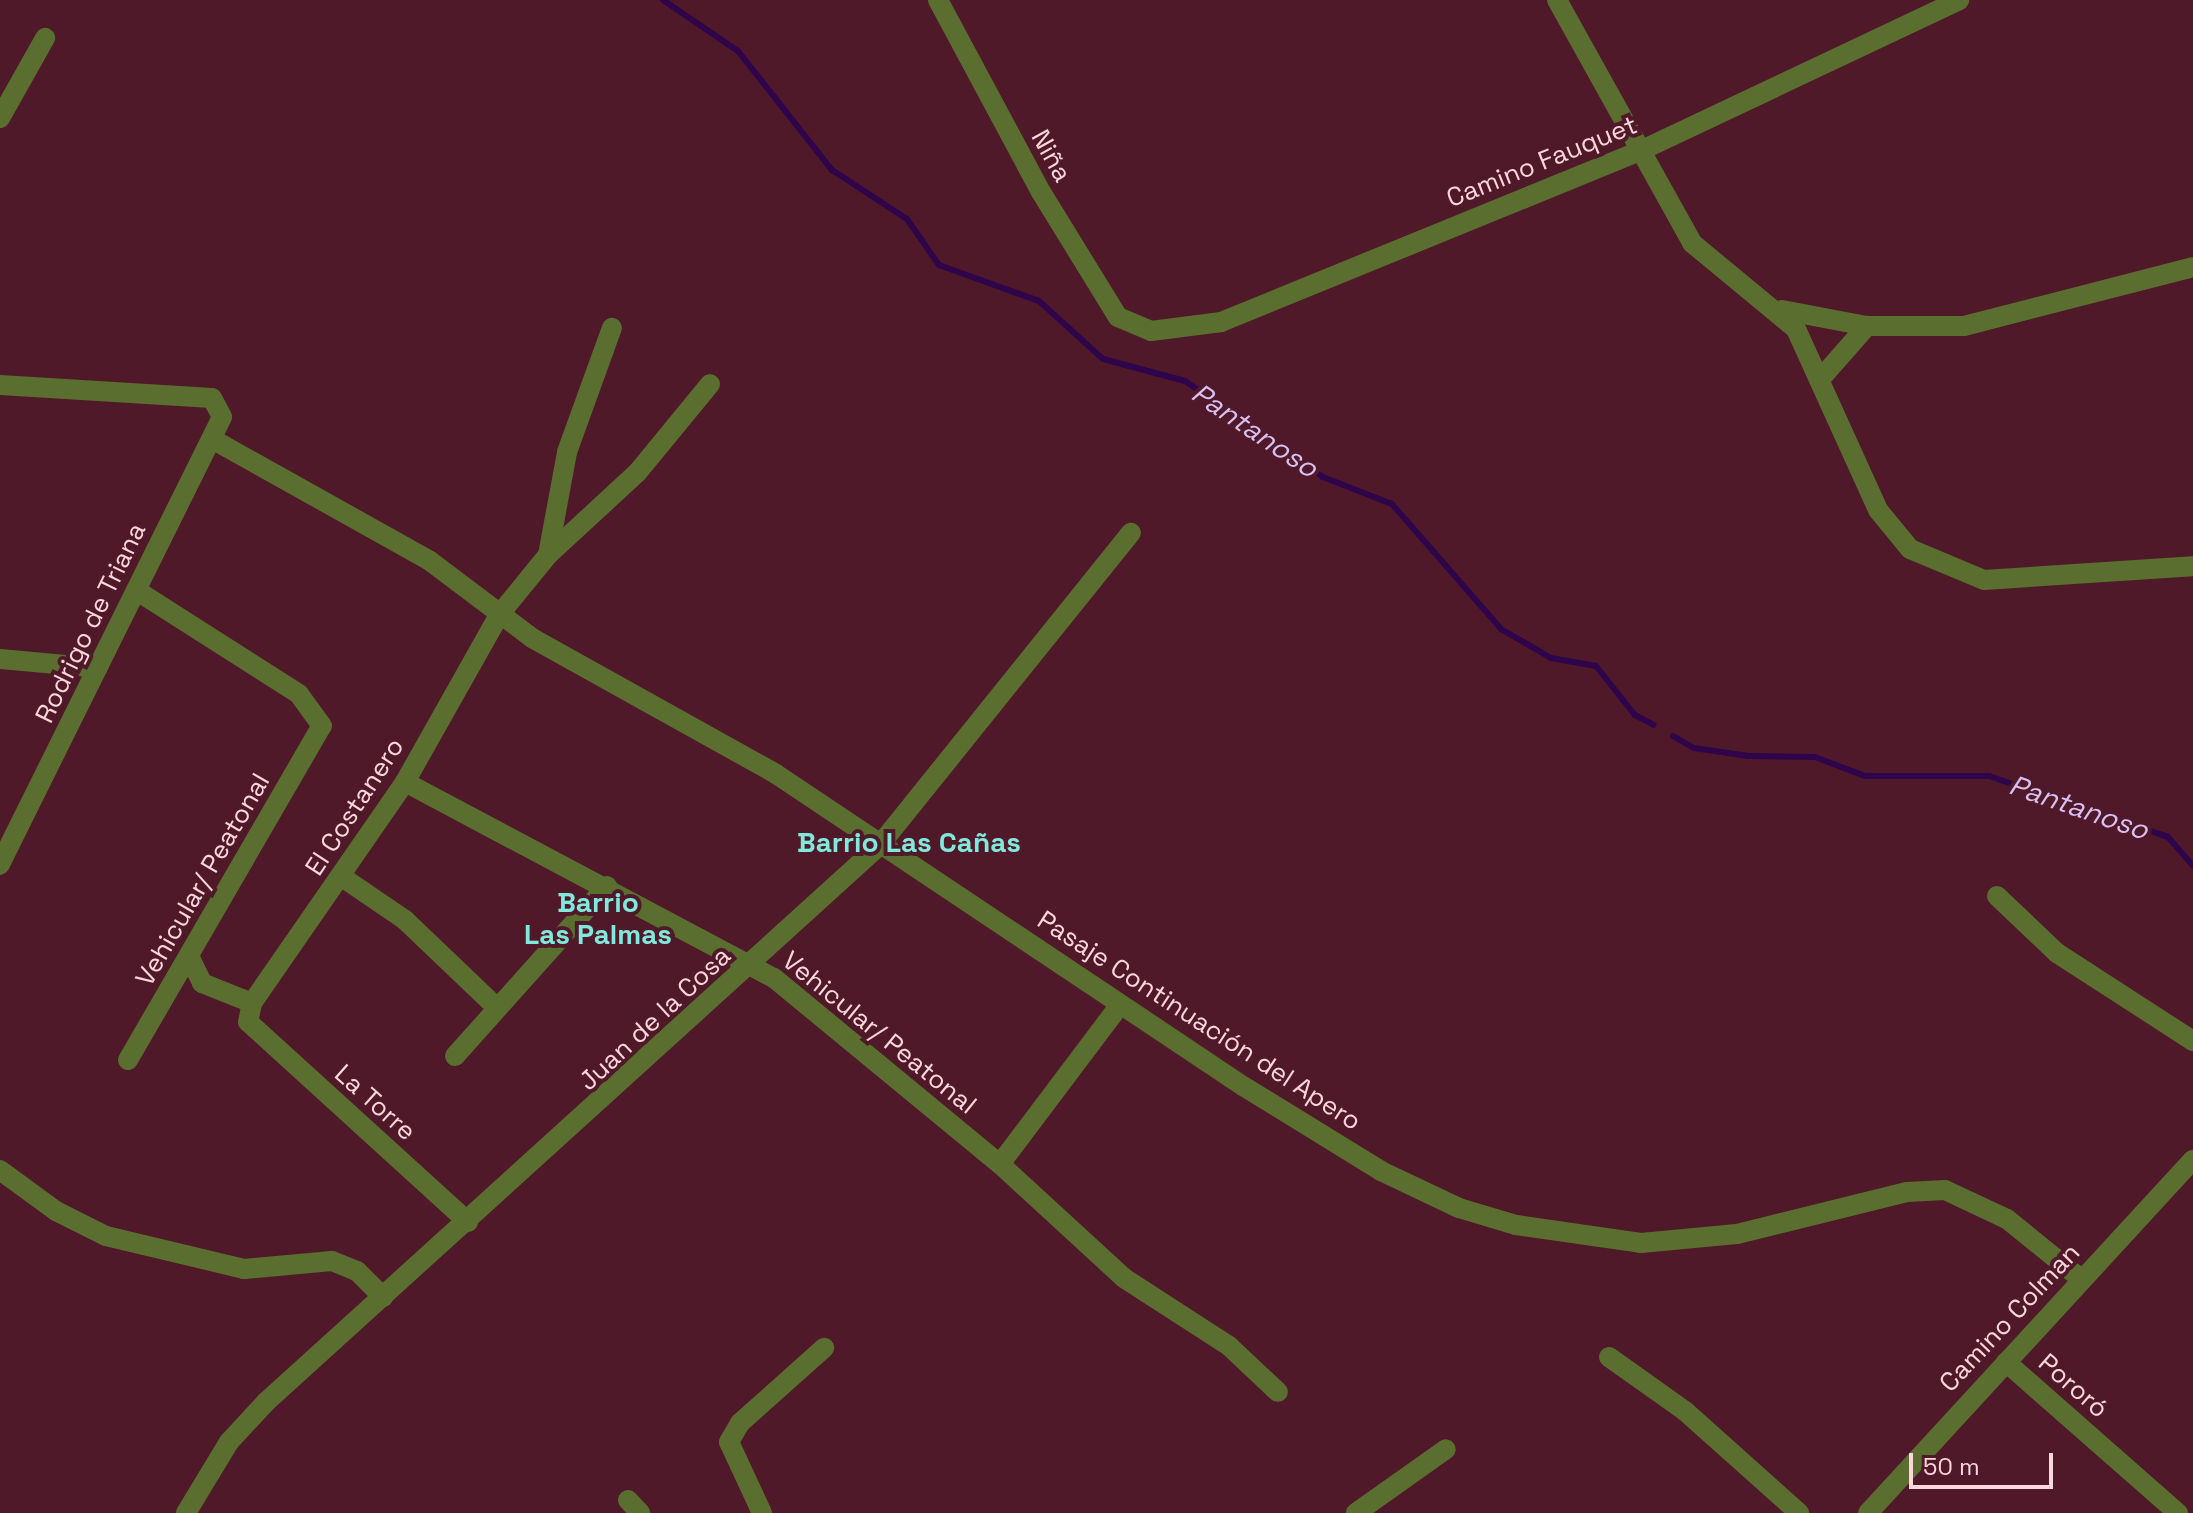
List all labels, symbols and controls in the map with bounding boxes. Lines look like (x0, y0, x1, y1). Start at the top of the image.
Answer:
street label: Camino Fauquet (1442, 110, 1642, 214)
street label: Niña (1024, 125, 1078, 187)
water label: Pantanoso (1186, 376, 1324, 484)
street label: Rodrigo de Triana (29, 518, 153, 728)
street label: El Costanero (299, 732, 411, 882)
street label: Vehicular/ Peatonal (129, 768, 277, 992)
water label: Pantanoso (2005, 768, 2153, 846)
district label: Barrio Las Cañas (797, 825, 1021, 859)
district label: Barrio Las Palmas (524, 885, 672, 951)
street label: Pasaje Continuación del Apero (1031, 904, 1367, 1138)
street label: Juan de la Cosa (573, 941, 737, 1097)
street label: Vehicular/ Peatonal (776, 945, 982, 1121)
street label: La Torre (328, 1058, 422, 1148)
street label: Camino Colman (1933, 1237, 2087, 1399)
street label: Pororó (2032, 1347, 2114, 1425)
scale bar (1913, 1437, 2057, 1487)
text: 50 m (1923, 1451, 1980, 1482)

